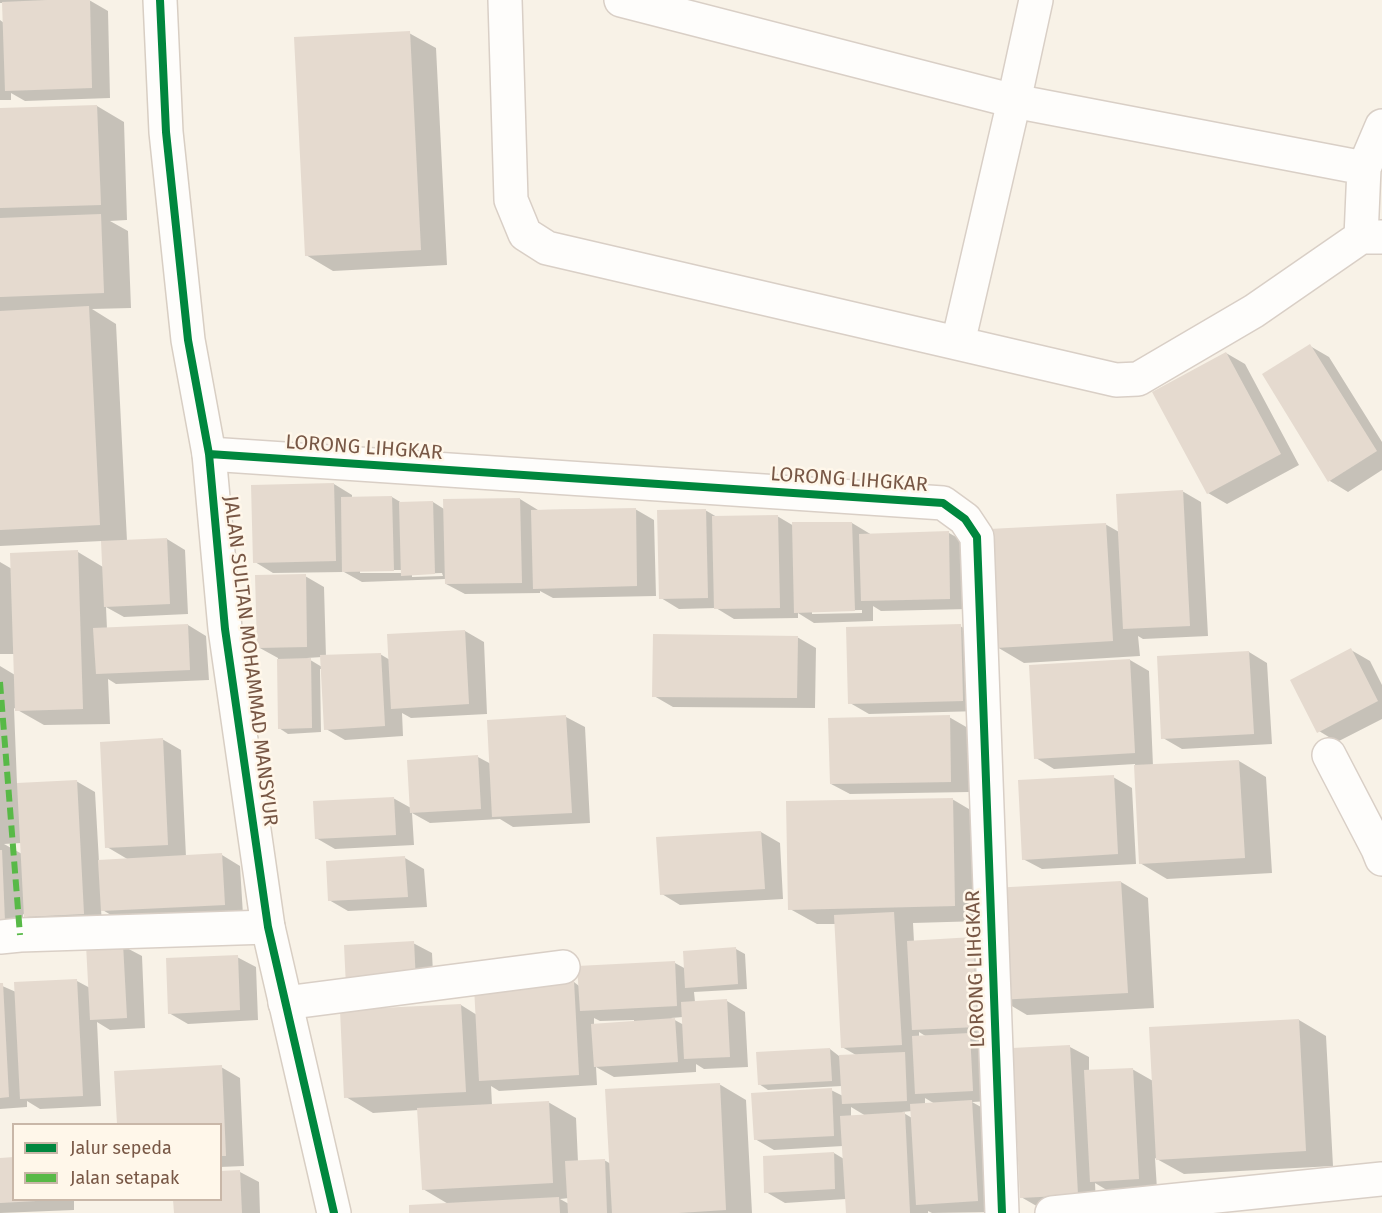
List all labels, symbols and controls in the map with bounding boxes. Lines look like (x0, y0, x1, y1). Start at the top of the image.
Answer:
street label: LORONG LIHGKAR (285, 431, 443, 465)
street label: LORONG LIHGKAR (770, 463, 928, 497)
street label: JALAN SULTAN MOHAMMAD MANSYUR (218, 494, 282, 828)
street label: LORONG LIHGKAR (961, 890, 991, 1048)
legend (12, 1123, 222, 1201)
text: Jalur sepeda (70, 1137, 172, 1159)
text: Jalan setapak (70, 1167, 179, 1189)

